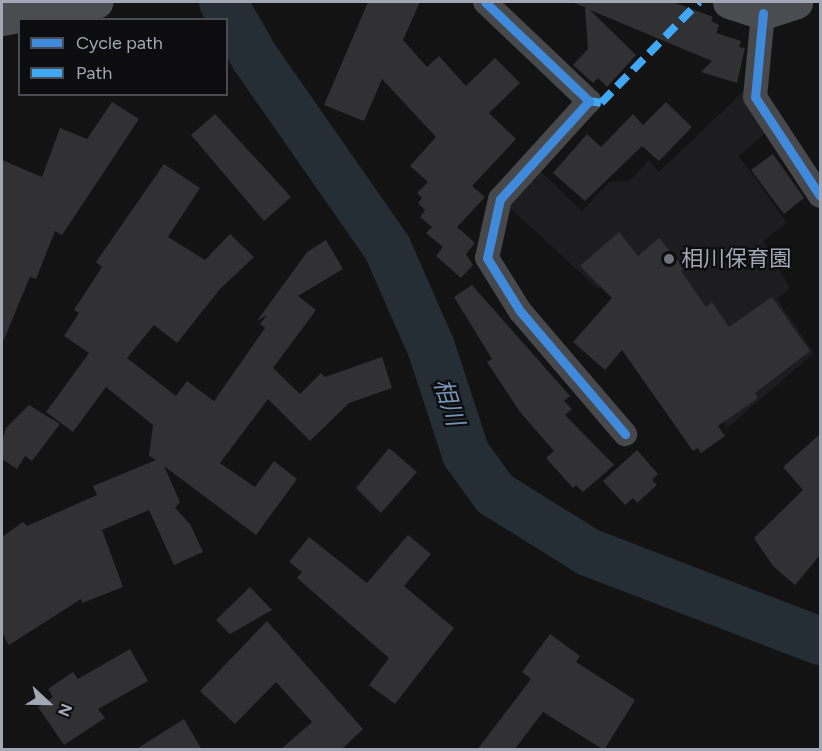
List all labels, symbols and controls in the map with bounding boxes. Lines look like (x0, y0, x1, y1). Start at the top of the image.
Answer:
legend (18, 18, 228, 96)
text: Cycle path (76, 32, 163, 54)
text: Path (76, 62, 112, 84)
place label: 相川保育園 (681, 246, 791, 272)
marker: 相川保育園 (662, 252, 676, 266)
water label: 相川 (428, 375, 470, 429)
north arrow (18, 673, 78, 733)
text: N (54, 701, 76, 719)

